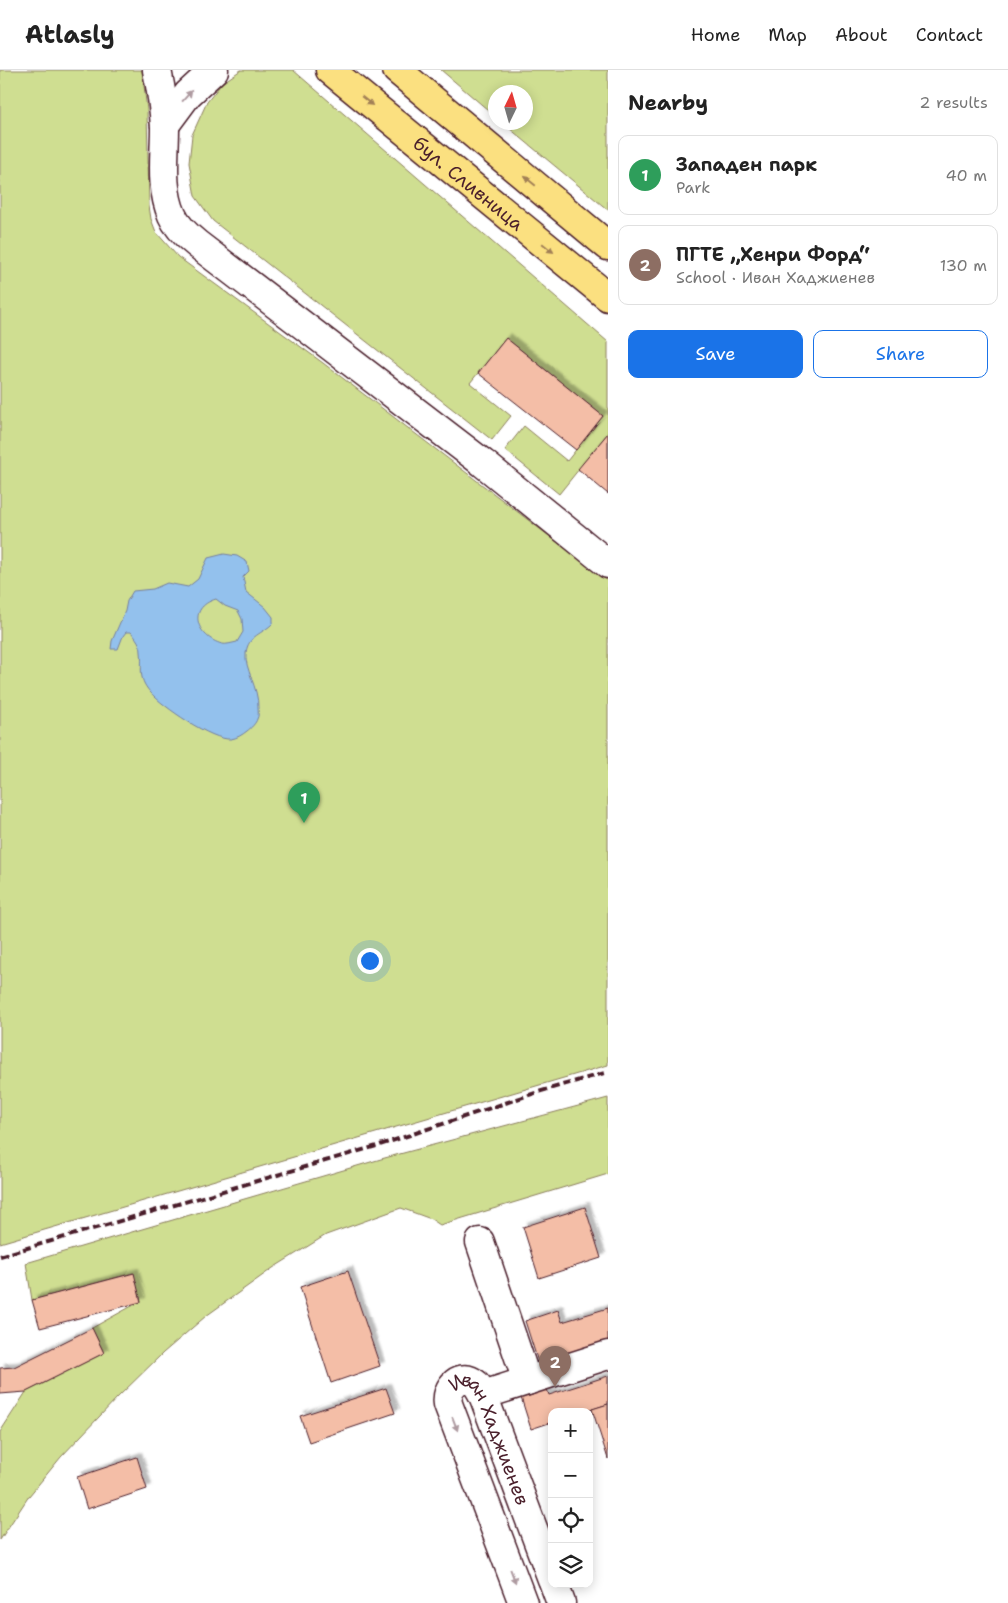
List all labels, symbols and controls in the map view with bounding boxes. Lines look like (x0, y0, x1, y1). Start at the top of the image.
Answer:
text: Atlasly (25, 19, 115, 51)
text: Home (691, 23, 740, 47)
text: Map (768, 23, 807, 47)
text: About (835, 23, 888, 47)
text: Contact (916, 23, 983, 47)
north arrow (488, 85, 533, 130)
text: Nearby (628, 89, 708, 117)
one-way arrow (182, 90, 193, 103)
text: 2 results (919, 92, 988, 113)
one-way arrow (361, 95, 374, 106)
street label: бул. Сливница (408, 131, 529, 236)
text: Западен парк (676, 152, 817, 177)
text: 1 (641, 165, 649, 186)
text: 40 m (945, 165, 987, 186)
one-way arrow (524, 176, 537, 187)
text: Park (676, 177, 710, 198)
one-way arrow (541, 242, 554, 253)
text: ПГТЕ „Хенри Форд“ (676, 242, 869, 267)
text: 2 (639, 255, 651, 276)
text: 130 m (940, 255, 987, 276)
text: School · Иван Хаджиенев (676, 267, 875, 288)
button: Save (628, 330, 803, 378)
button: Share (813, 330, 988, 378)
pin: 1 (288, 782, 320, 823)
your location (357, 948, 383, 974)
pin: 2 (539, 1346, 571, 1387)
street label: Иван Хаджиенев (443, 1367, 535, 1508)
map controls (548, 1408, 593, 1588)
button: + (548, 1408, 593, 1453)
one-way arrow (452, 1416, 459, 1431)
button: − (548, 1453, 593, 1498)
button: locate (548, 1498, 593, 1543)
button: layers (548, 1543, 593, 1588)
one-way arrow (509, 1569, 517, 1583)

